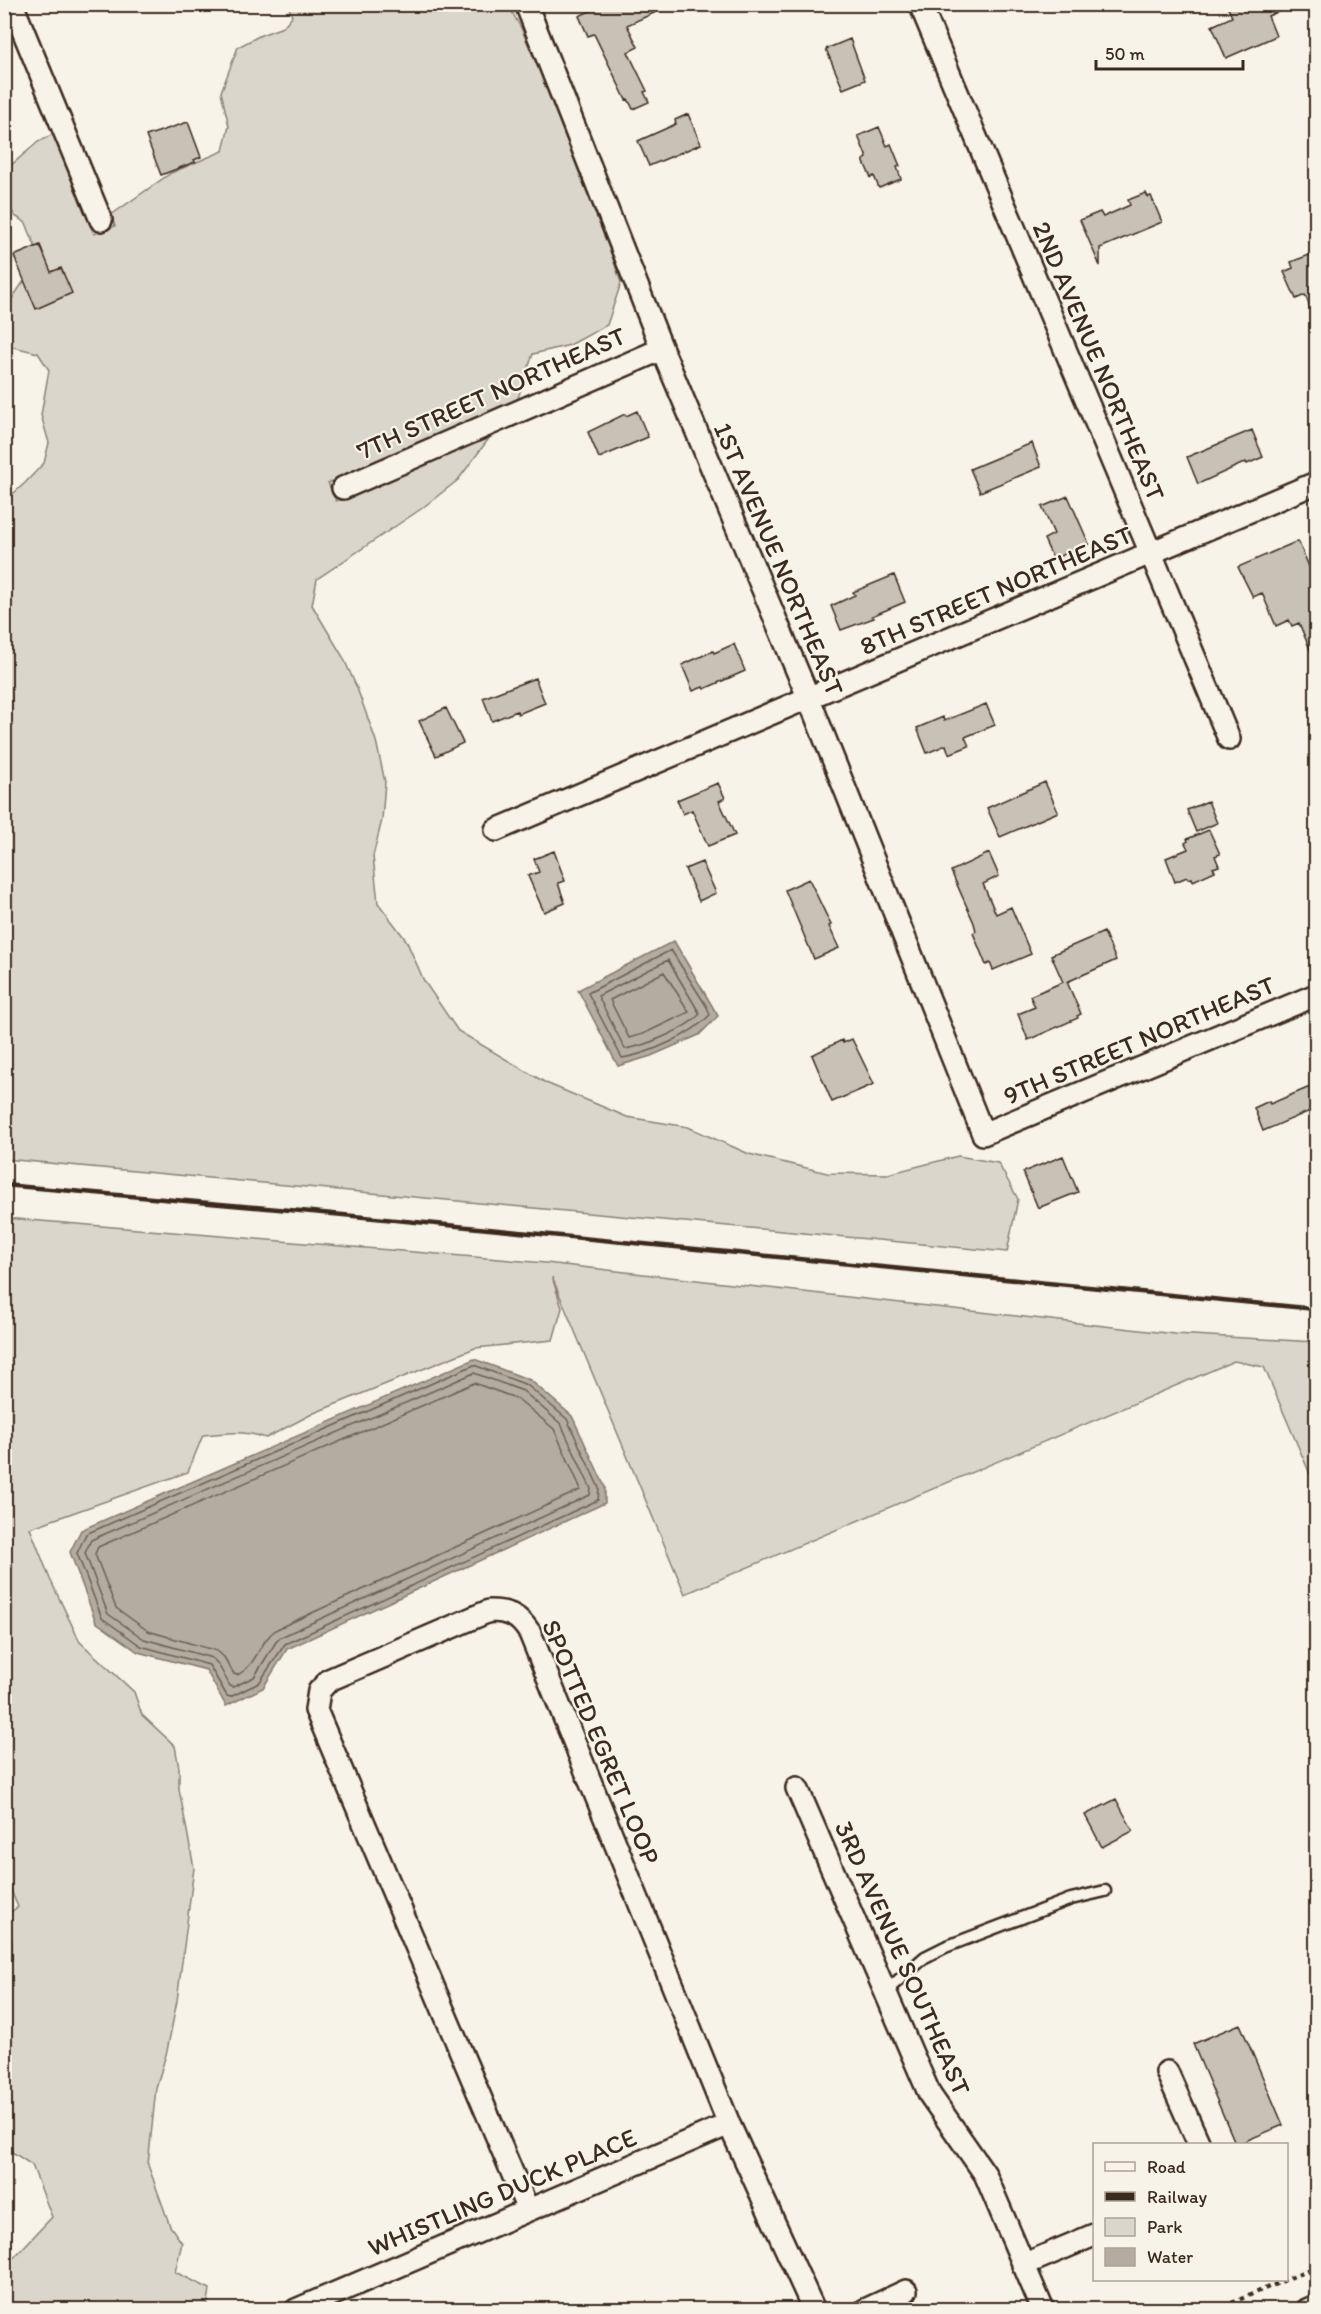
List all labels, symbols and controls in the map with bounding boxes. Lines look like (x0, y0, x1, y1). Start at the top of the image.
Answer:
scale bar (1096, 33, 1243, 71)
text: 50 m (1105, 43, 1145, 65)
street label: 2ND AVENUE NORTHEAST (1026, 217, 1173, 506)
street label: 7TH STREET NORTHEAST (351, 319, 631, 467)
street label: 1ST AVENUE NORTHEAST (707, 418, 851, 701)
street label: 8TH STREET NORTHEAST (855, 518, 1137, 662)
street label: 9TH STREET NORTHEAST (998, 968, 1280, 1112)
street label: SPOTTED EGRET LOOP (535, 1615, 667, 1869)
street label: 3RD AVENUE SOUTHEAST (828, 1816, 978, 2101)
street label: WHISTLING DUCK PLACE (363, 2121, 641, 2263)
legend (1093, 2143, 1288, 2281)
text: Road (1147, 2156, 1186, 2178)
text: Railway (1147, 2186, 1208, 2208)
text: Park (1147, 2216, 1182, 2238)
text: Water (1147, 2246, 1193, 2268)

